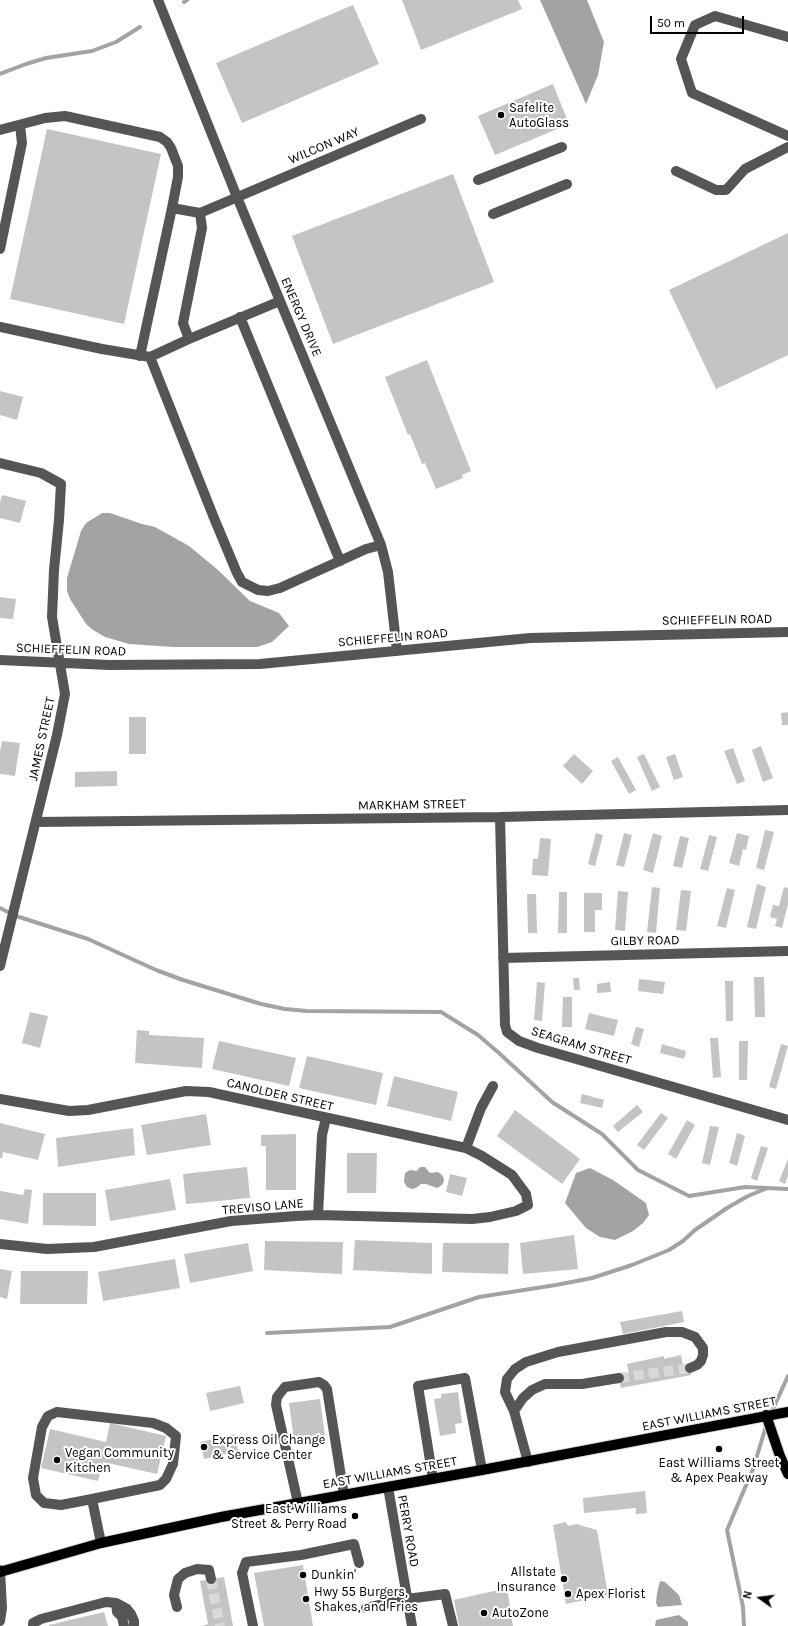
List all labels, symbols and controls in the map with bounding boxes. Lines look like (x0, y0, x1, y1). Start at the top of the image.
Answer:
scale bar (652, 8, 746, 34)
text: 50 m (657, 16, 685, 30)
place label: Safelite AutoGlass (509, 100, 569, 131)
marker: Safelite AutoGlass (496, 110, 506, 120)
street label: WILCON WAY (286, 124, 362, 168)
street label: ENERGY DRIVE (277, 275, 325, 359)
street label: SCHIEFFELIN ROAD (662, 611, 772, 629)
street label: SCHIEFFELIN ROAD (337, 625, 449, 651)
street label: SCHIEFFELIN ROAD (16, 640, 126, 660)
street label: JAMES STREET (25, 696, 59, 782)
street label: MARKHAM STREET (358, 796, 466, 814)
street label: GILBY ROAD (610, 933, 680, 949)
street label: SEAGRAM STREET (529, 1023, 633, 1069)
street label: CANOLDER STREET (225, 1075, 335, 1115)
street label: TREVISO LANE (222, 1196, 304, 1218)
street label: EAST WILLIAMS STREET (641, 1393, 777, 1435)
place label: Express Oil Change & Service Center (212, 1432, 326, 1463)
marker: Express Oil Change & Service Center (199, 1442, 209, 1452)
marker: East Williams Street & Apex Peakway (714, 1444, 724, 1454)
place label: Vegan Community Kitchen (65, 1445, 174, 1476)
street label: EAST WILLIAMS STREET (322, 1453, 458, 1493)
marker: Vegan Community Kitchen (52, 1455, 62, 1465)
place label: East Williams Street & Apex Peakway (659, 1455, 779, 1486)
street label: PERRY ROAD (394, 1494, 422, 1568)
place label: East Williams Street & Perry Road (231, 1501, 347, 1532)
marker: East Williams Street & Perry Road (350, 1511, 360, 1521)
place label: Allstate Insurance (497, 1564, 556, 1595)
place label: Dunkin' (311, 1567, 356, 1583)
marker: Dunkin' (298, 1570, 308, 1580)
marker: Allstate Insurance (559, 1574, 569, 1584)
north arrow (740, 1578, 780, 1618)
place label: Hwy 55 Burgers, Shakes, and Fries (314, 1584, 418, 1615)
place label: Apex Florist (576, 1586, 645, 1602)
marker: Apex Florist (563, 1589, 573, 1599)
text: N (741, 1590, 755, 1600)
marker: Hwy 55 Burgers, Shakes, and Fries (301, 1594, 311, 1604)
place label: AutoZone (492, 1605, 549, 1621)
marker: AutoZone (479, 1608, 489, 1618)

